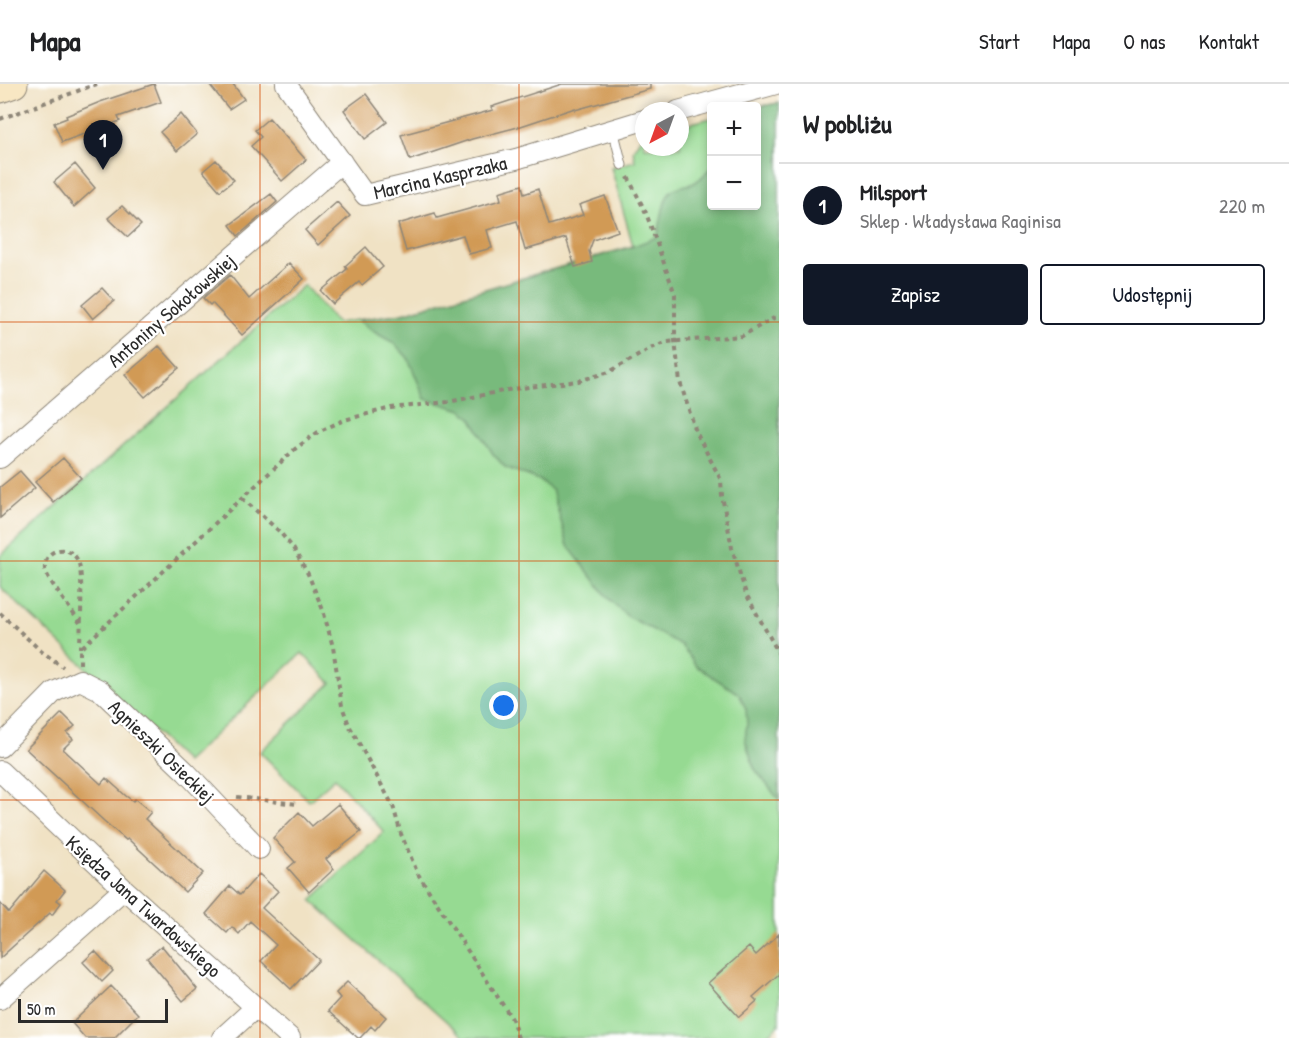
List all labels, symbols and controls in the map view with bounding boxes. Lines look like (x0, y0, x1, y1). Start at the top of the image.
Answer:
text: Mapa (30, 22, 81, 60)
text: Start (979, 27, 1019, 56)
text: Mapa (1052, 27, 1090, 56)
text: O nas (1123, 27, 1166, 56)
text: Kontakt (1199, 27, 1259, 56)
north arrow (635, 102, 689, 156)
map controls (707, 102, 761, 210)
button: + (707, 102, 761, 156)
text: W pobliżu (803, 106, 892, 141)
pin: 1 (84, 120, 122, 170)
street label: Marcina Kasprzaka (371, 149, 509, 205)
button: − (707, 156, 761, 210)
text: Milsport (860, 177, 927, 207)
text: 1 (819, 192, 826, 219)
text: 220 m (1219, 192, 1265, 219)
text: Sklep · Władysława Raginisa (860, 207, 1061, 234)
street label: Antoniny Sokołowskiej (101, 247, 241, 373)
button: Zapisz (803, 264, 1028, 325)
button: Udostępnij (1040, 264, 1265, 325)
your location (489, 691, 518, 720)
street label: Agnieszki Osieckiej (103, 693, 221, 809)
street label: Księdza Jana Twardowskiego (60, 829, 228, 983)
scale bar (18, 996, 168, 1024)
text: 50 m (27, 998, 56, 1020)

